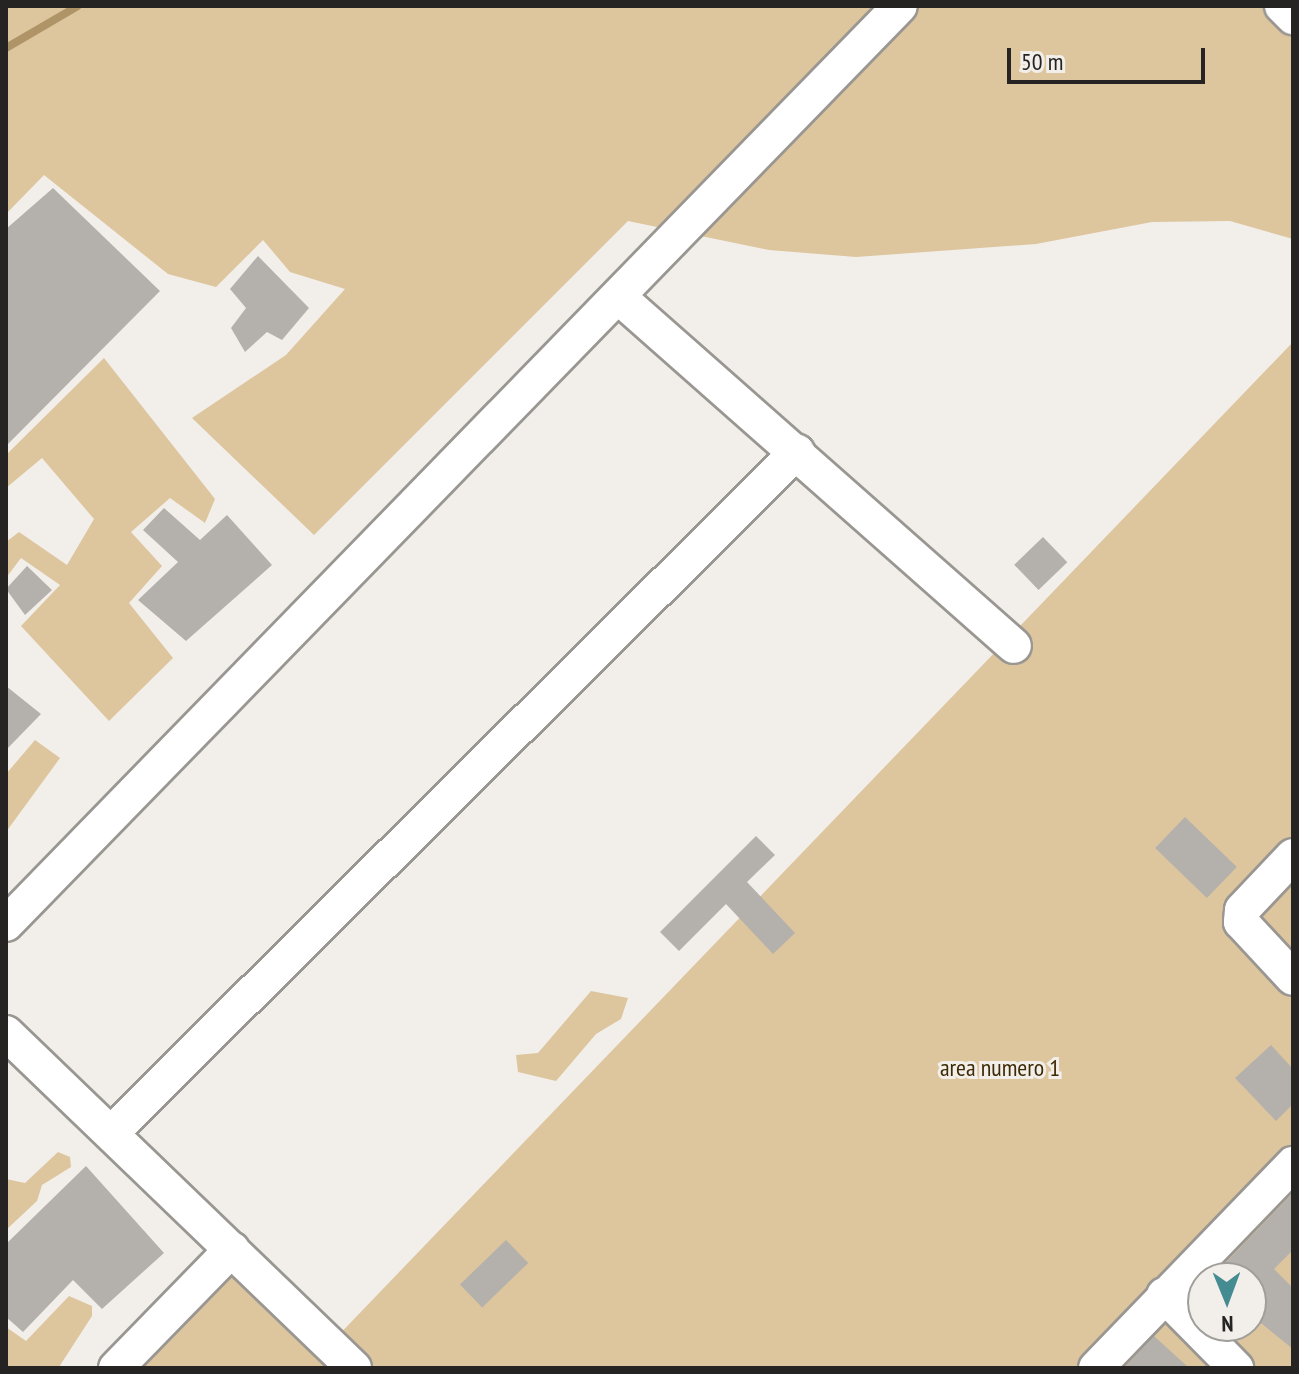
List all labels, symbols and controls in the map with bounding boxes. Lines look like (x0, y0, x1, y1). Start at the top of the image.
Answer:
scale bar (1011, 32, 1209, 82)
text: 50 m (1021, 46, 1063, 77)
park label: area numero 1 (940, 1054, 1060, 1082)
north arrow (1187, 1262, 1267, 1342)
text: N (1221, 1310, 1234, 1338)

